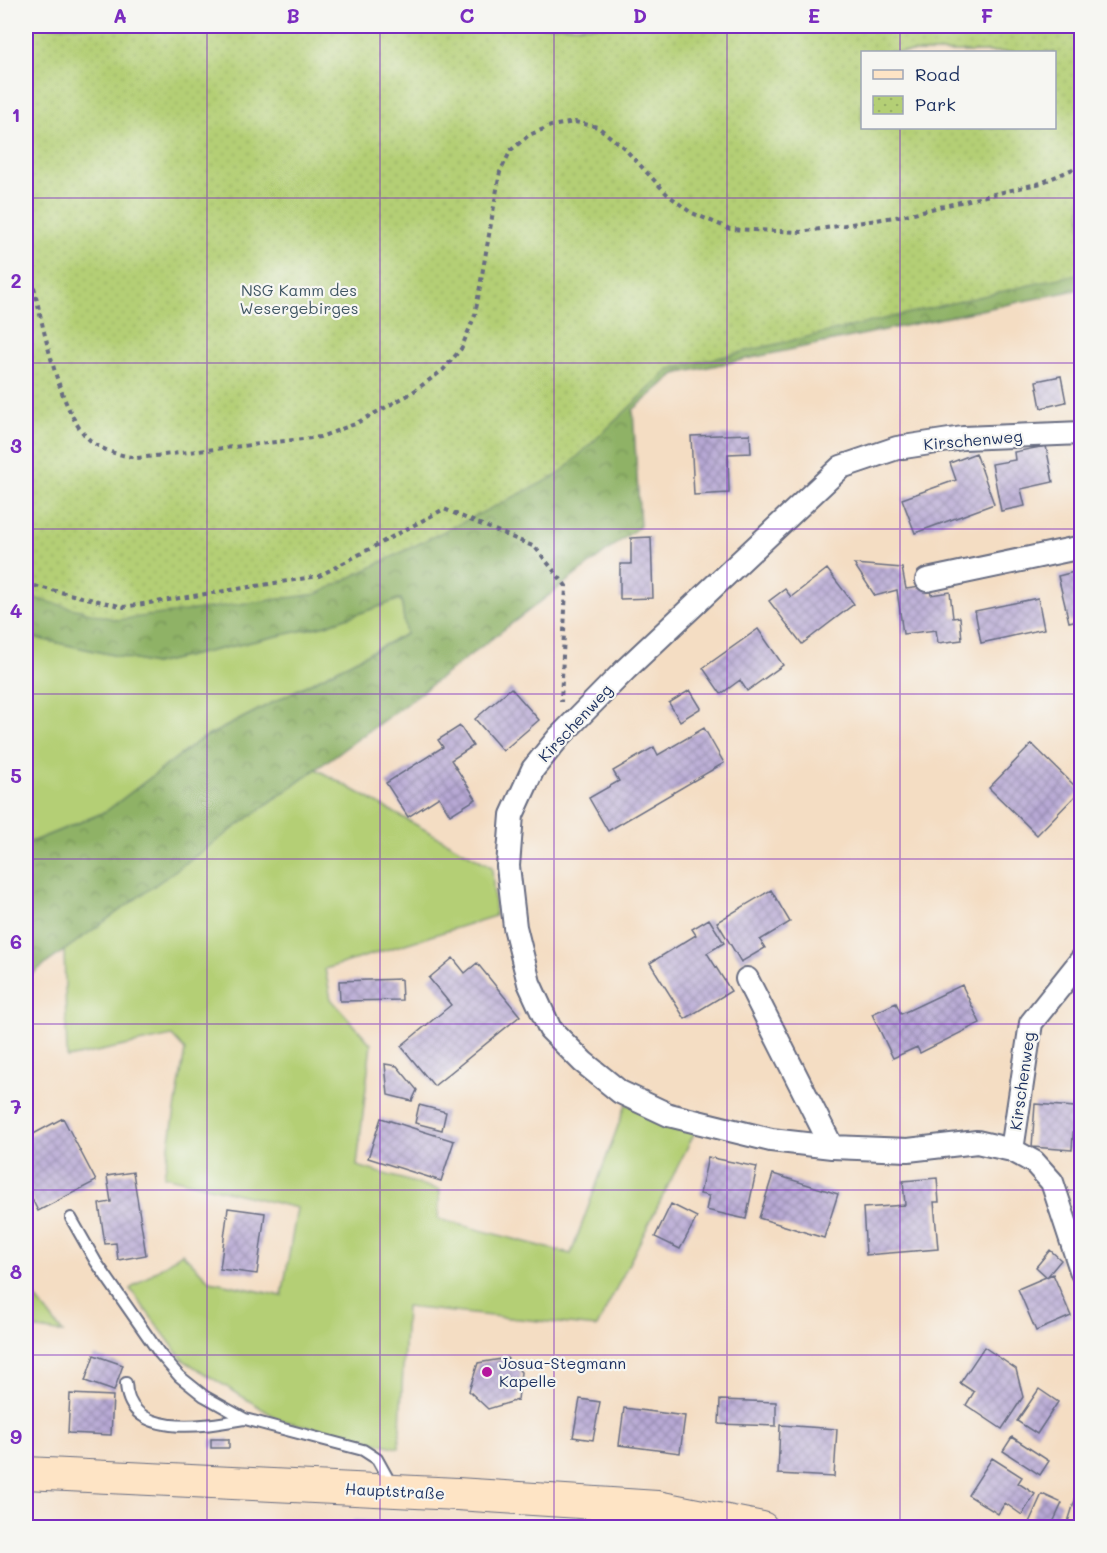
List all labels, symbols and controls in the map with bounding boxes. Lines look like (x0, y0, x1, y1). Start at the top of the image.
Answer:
text: A (113, 2, 127, 28)
text: B (286, 2, 300, 28)
text: C (460, 2, 475, 28)
text: D (633, 2, 647, 28)
text: E (808, 2, 820, 28)
text: F (981, 2, 994, 28)
legend (861, 51, 1056, 129)
text: Road (915, 62, 960, 86)
text: Park (915, 92, 956, 116)
text: 1 (12, 101, 20, 127)
text: 2 (10, 267, 22, 293)
park label: NSG Kamm des Wesergebirges (240, 279, 358, 318)
street label: Kirschenweg (923, 425, 1023, 454)
text: 3 (10, 432, 22, 458)
text: 4 (10, 597, 23, 623)
street label: Kirschenweg (533, 679, 616, 766)
text: 5 (10, 762, 22, 788)
text: 6 (10, 928, 22, 954)
street label: Kirschenweg (1004, 1030, 1039, 1132)
text: 7 (10, 1093, 22, 1119)
text: 8 (10, 1258, 22, 1284)
place label: Josua-Stegmann Kapelle (499, 1352, 626, 1391)
marker: Josua-Stegmann Kapelle (480, 1365, 494, 1379)
text: 9 (10, 1423, 22, 1449)
street label: Hauptstraße (345, 1477, 445, 1504)

